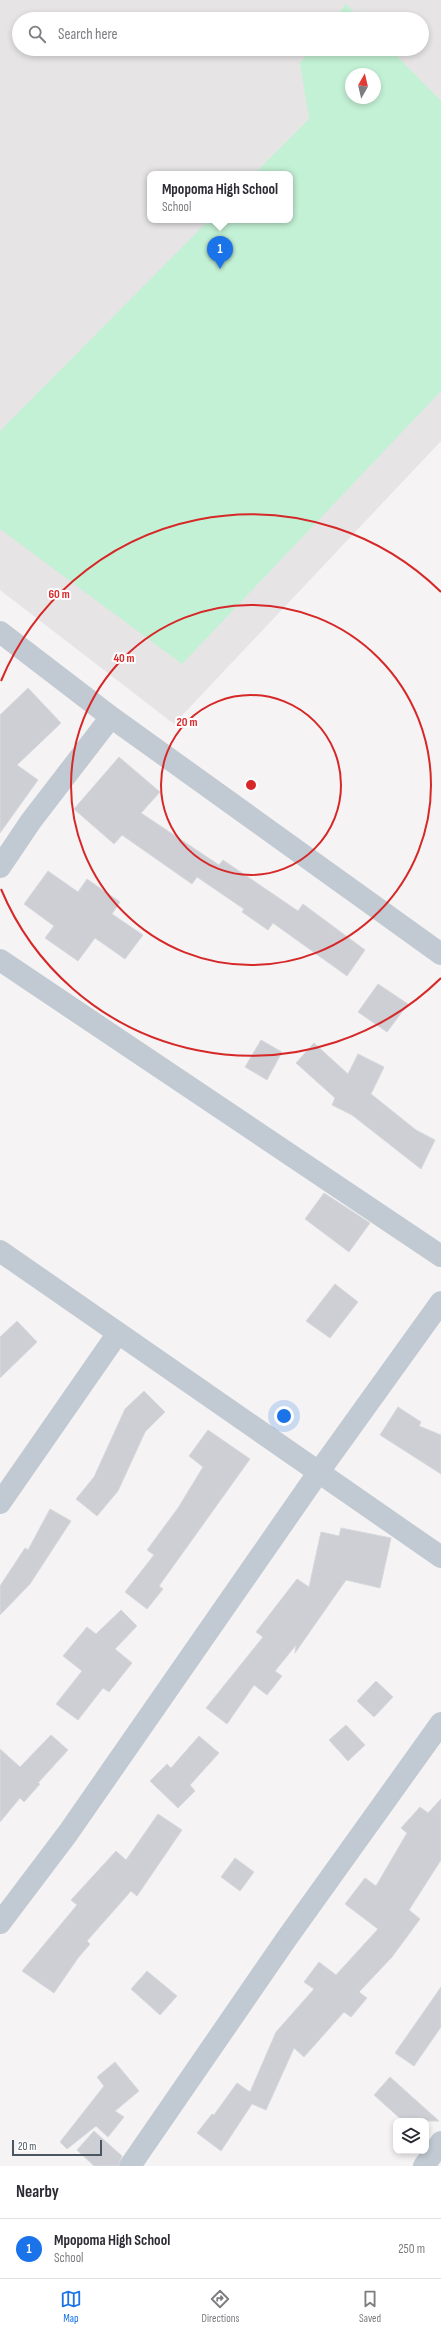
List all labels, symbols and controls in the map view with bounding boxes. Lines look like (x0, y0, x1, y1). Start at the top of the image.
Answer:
search box (12, 12, 429, 56)
icon: search (26, 23, 48, 45)
text: Search here (58, 25, 118, 44)
north arrow (345, 68, 381, 104)
popup (147, 171, 293, 223)
text: Mpopoma High School (162, 180, 278, 199)
text: School (162, 199, 191, 215)
pin: 1 (207, 236, 233, 269)
text: 60 m (48, 587, 70, 602)
text: 40 m (113, 651, 135, 666)
text: 20 m (177, 715, 197, 730)
centre of rings (244, 778, 258, 792)
your location (274, 1406, 294, 1426)
map controls (393, 2118, 429, 2154)
button: layers (393, 2118, 429, 2154)
scale bar (12, 2138, 102, 2157)
text: 20 m (18, 2140, 36, 2153)
text: Nearby (16, 2182, 59, 2202)
text: Mpopoma High School (54, 2231, 170, 2250)
text: 1 (26, 2241, 32, 2257)
text: 250 m (398, 2241, 425, 2257)
text: School (54, 2250, 84, 2266)
tab: Map (60, 2288, 82, 2325)
tab: Directions (202, 2288, 239, 2325)
tab: Saved (359, 2288, 381, 2325)

